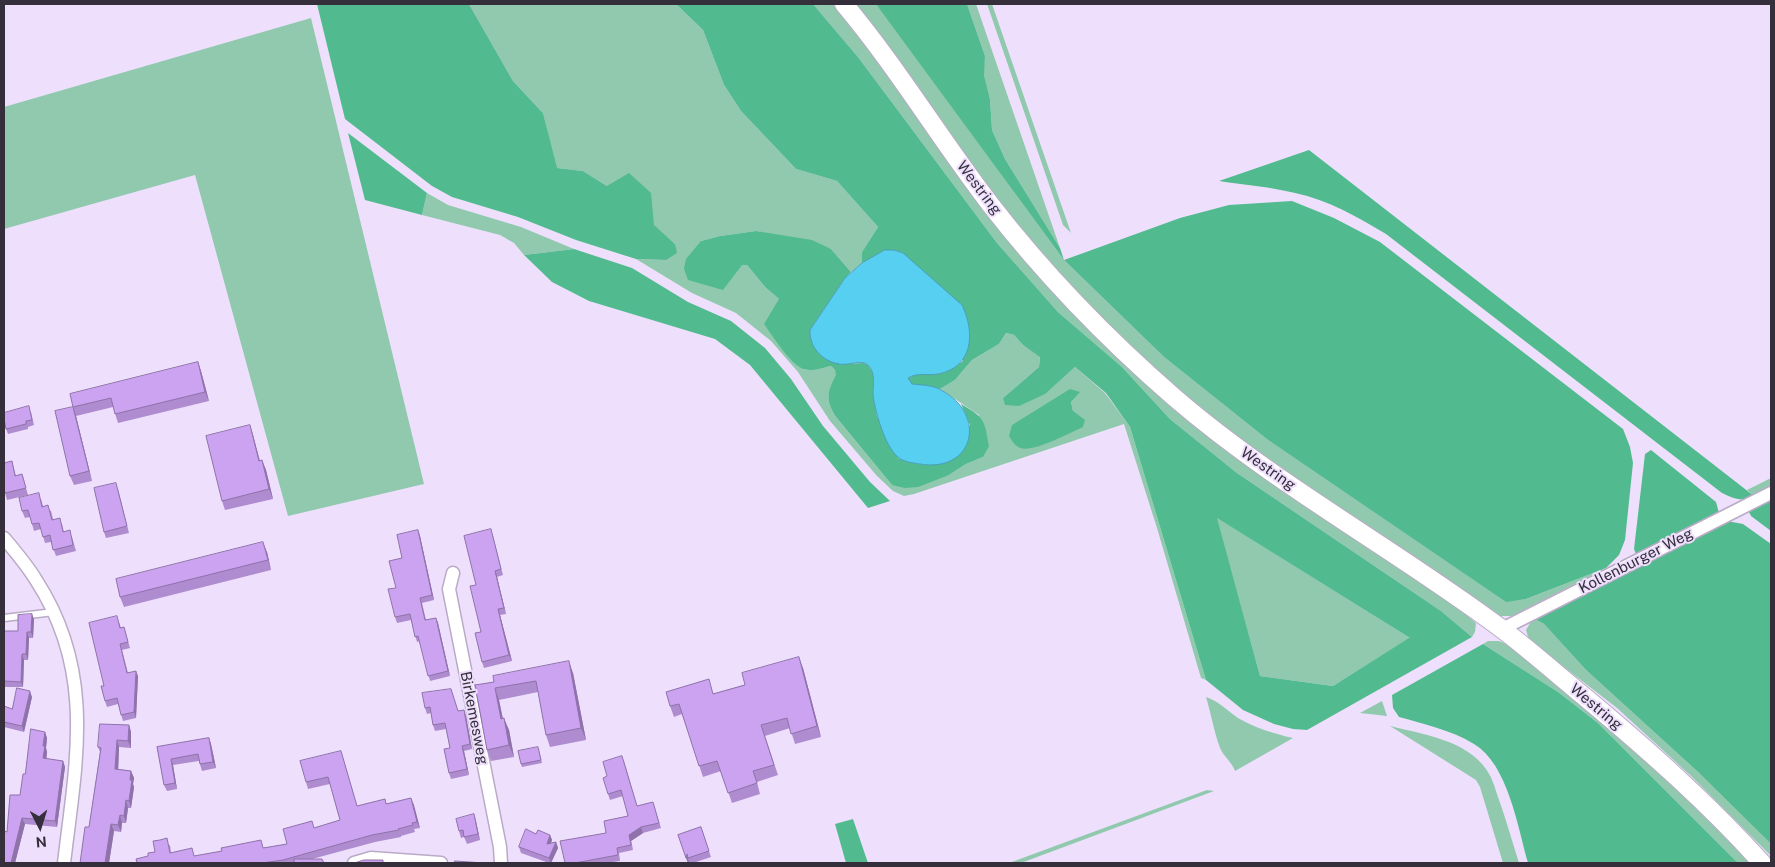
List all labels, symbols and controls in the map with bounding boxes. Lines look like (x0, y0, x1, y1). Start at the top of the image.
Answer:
street label: Westring (953, 157, 1005, 219)
street label: Westring (1237, 444, 1299, 494)
street label: Kollenburger Weg (1576, 524, 1696, 598)
street label: Birkemesweg (456, 670, 492, 766)
street label: Westring (1566, 680, 1626, 734)
north arrow (15, 802, 65, 852)
text: N (35, 833, 47, 850)

